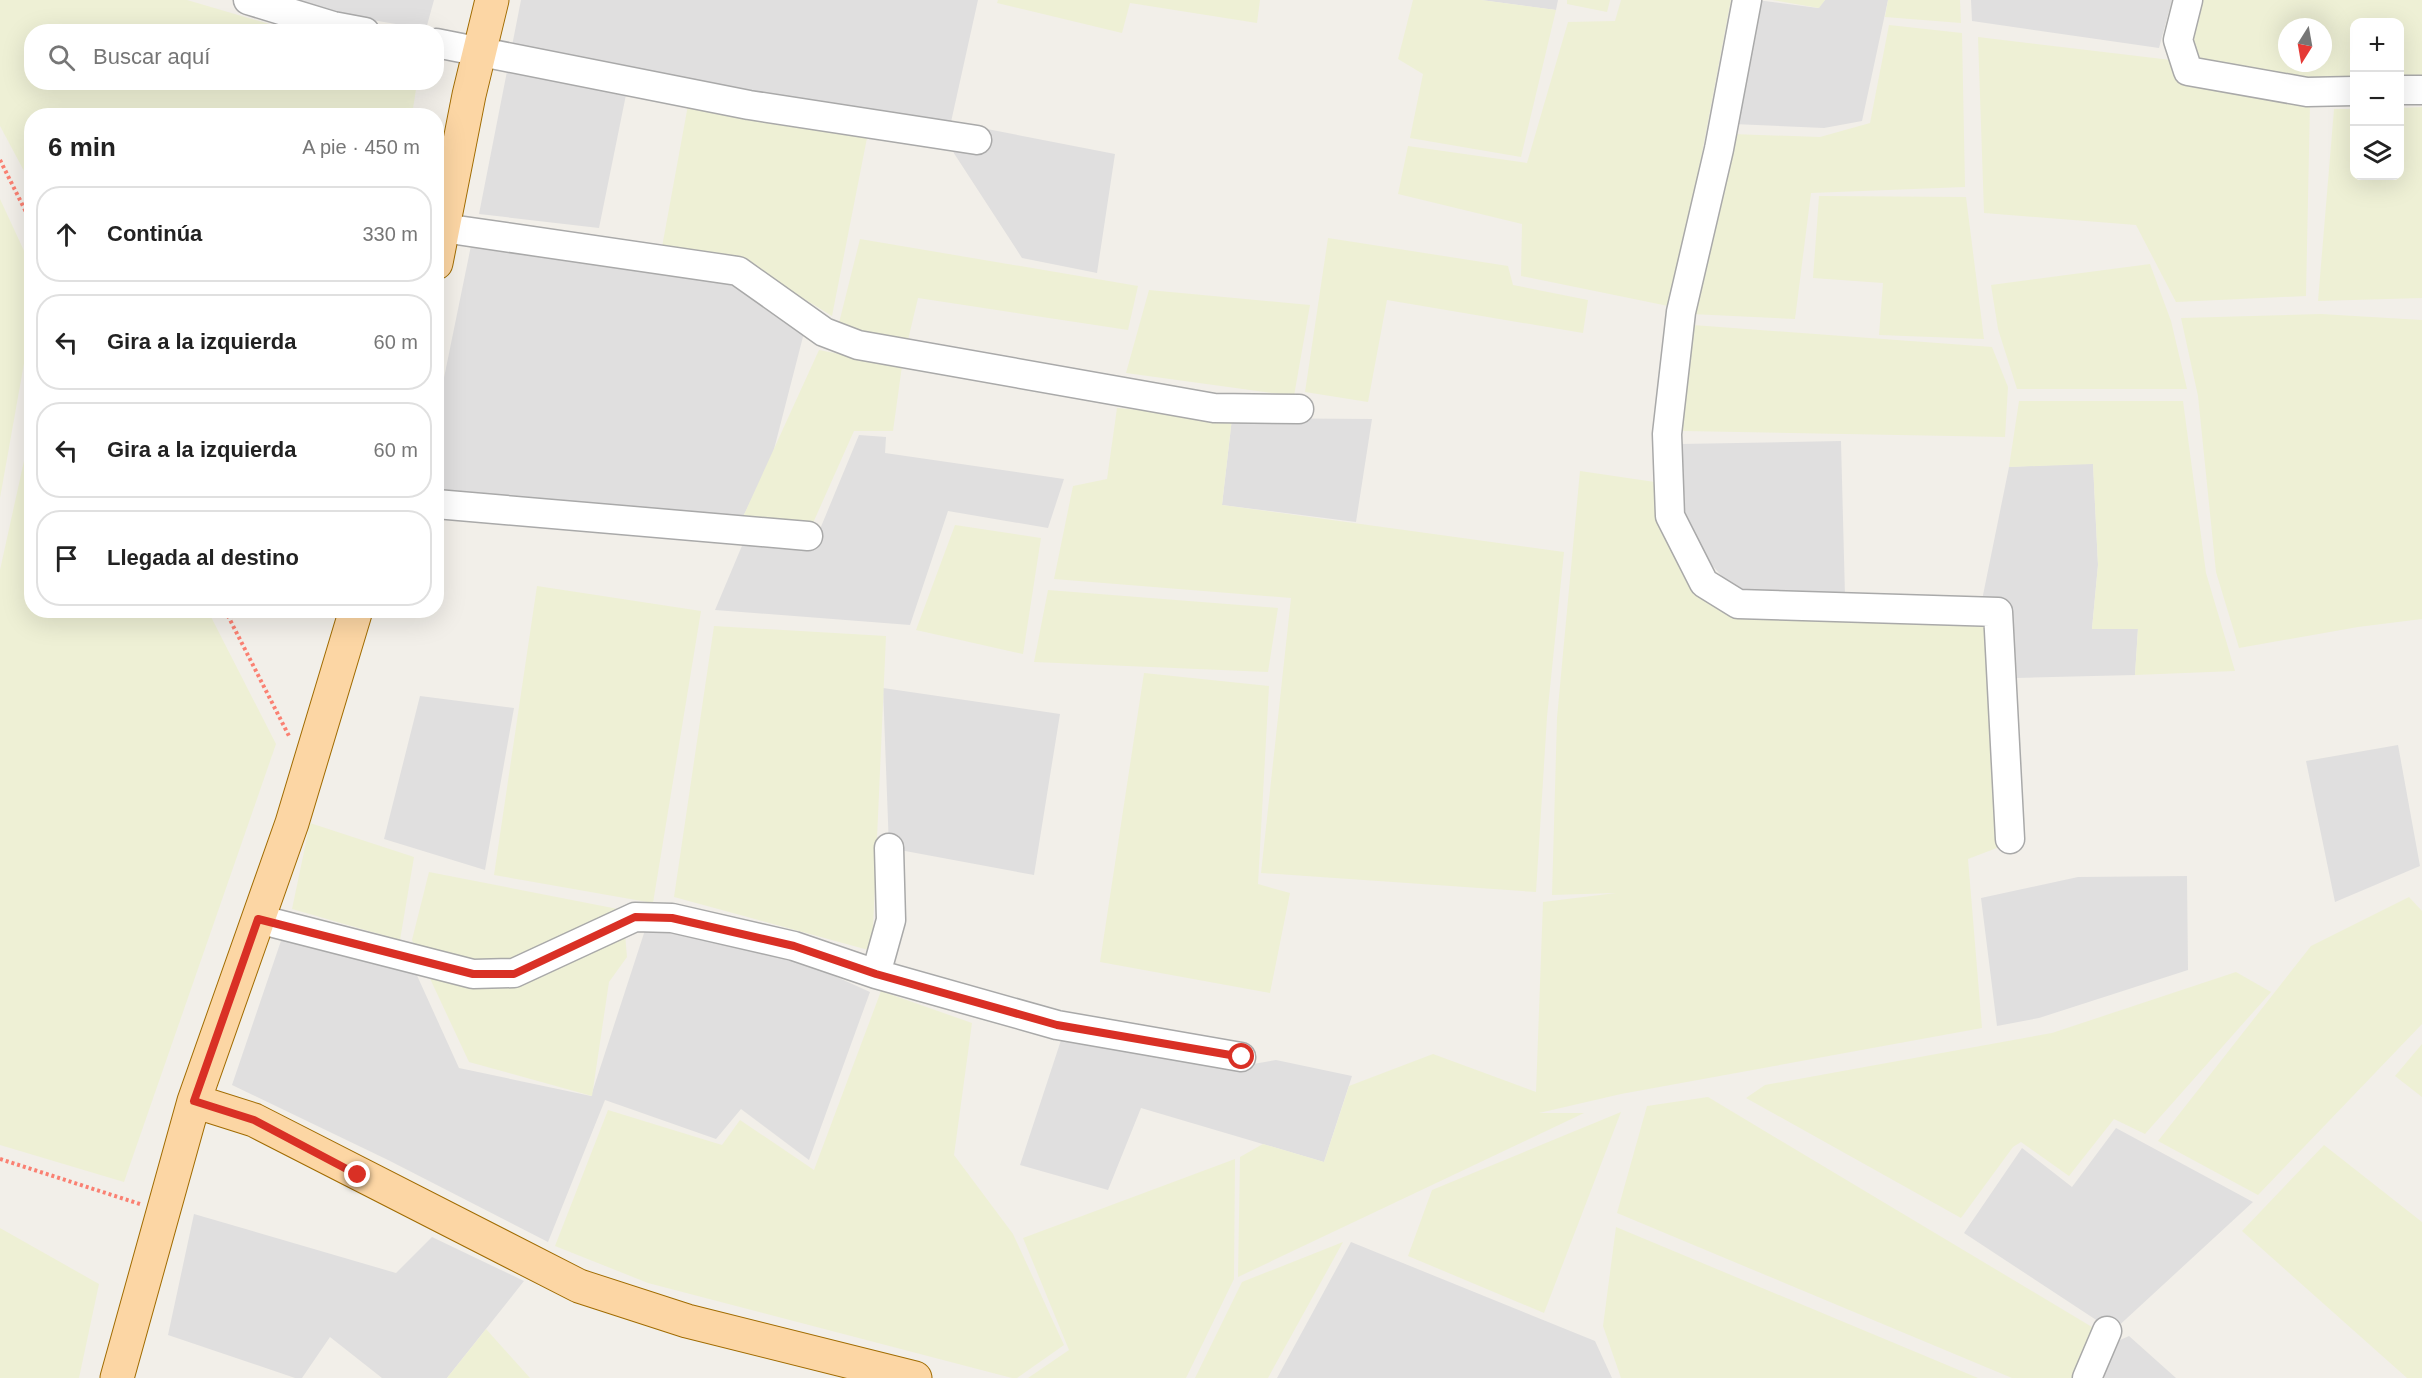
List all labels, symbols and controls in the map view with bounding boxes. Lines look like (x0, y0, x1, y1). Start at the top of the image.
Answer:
north arrow (2278, 18, 2332, 72)
map controls (2350, 18, 2404, 180)
button: + (2350, 18, 2404, 72)
search box (24, 24, 444, 90)
icon: search (45, 41, 78, 74)
text: Buscar aquí (93, 44, 210, 69)
button: − (2350, 72, 2404, 126)
button: layers (2350, 126, 2404, 180)
text: 6 min (48, 132, 116, 162)
text: A pie · 450 m (302, 136, 420, 158)
icon: ahead (50, 218, 83, 251)
text: Continúa (107, 221, 202, 246)
text: 330 m (362, 223, 418, 245)
icon: left (50, 326, 83, 359)
text: Gira a la izquierda (107, 329, 297, 354)
text: 60 m (374, 331, 418, 353)
icon: left (50, 434, 83, 467)
text: Gira a la izquierda (107, 437, 297, 462)
text: 60 m (374, 439, 418, 461)
icon: arrive (50, 542, 83, 575)
text: Llegada al destino (107, 545, 299, 570)
route start (1228, 1043, 1254, 1069)
route end (344, 1161, 370, 1187)

